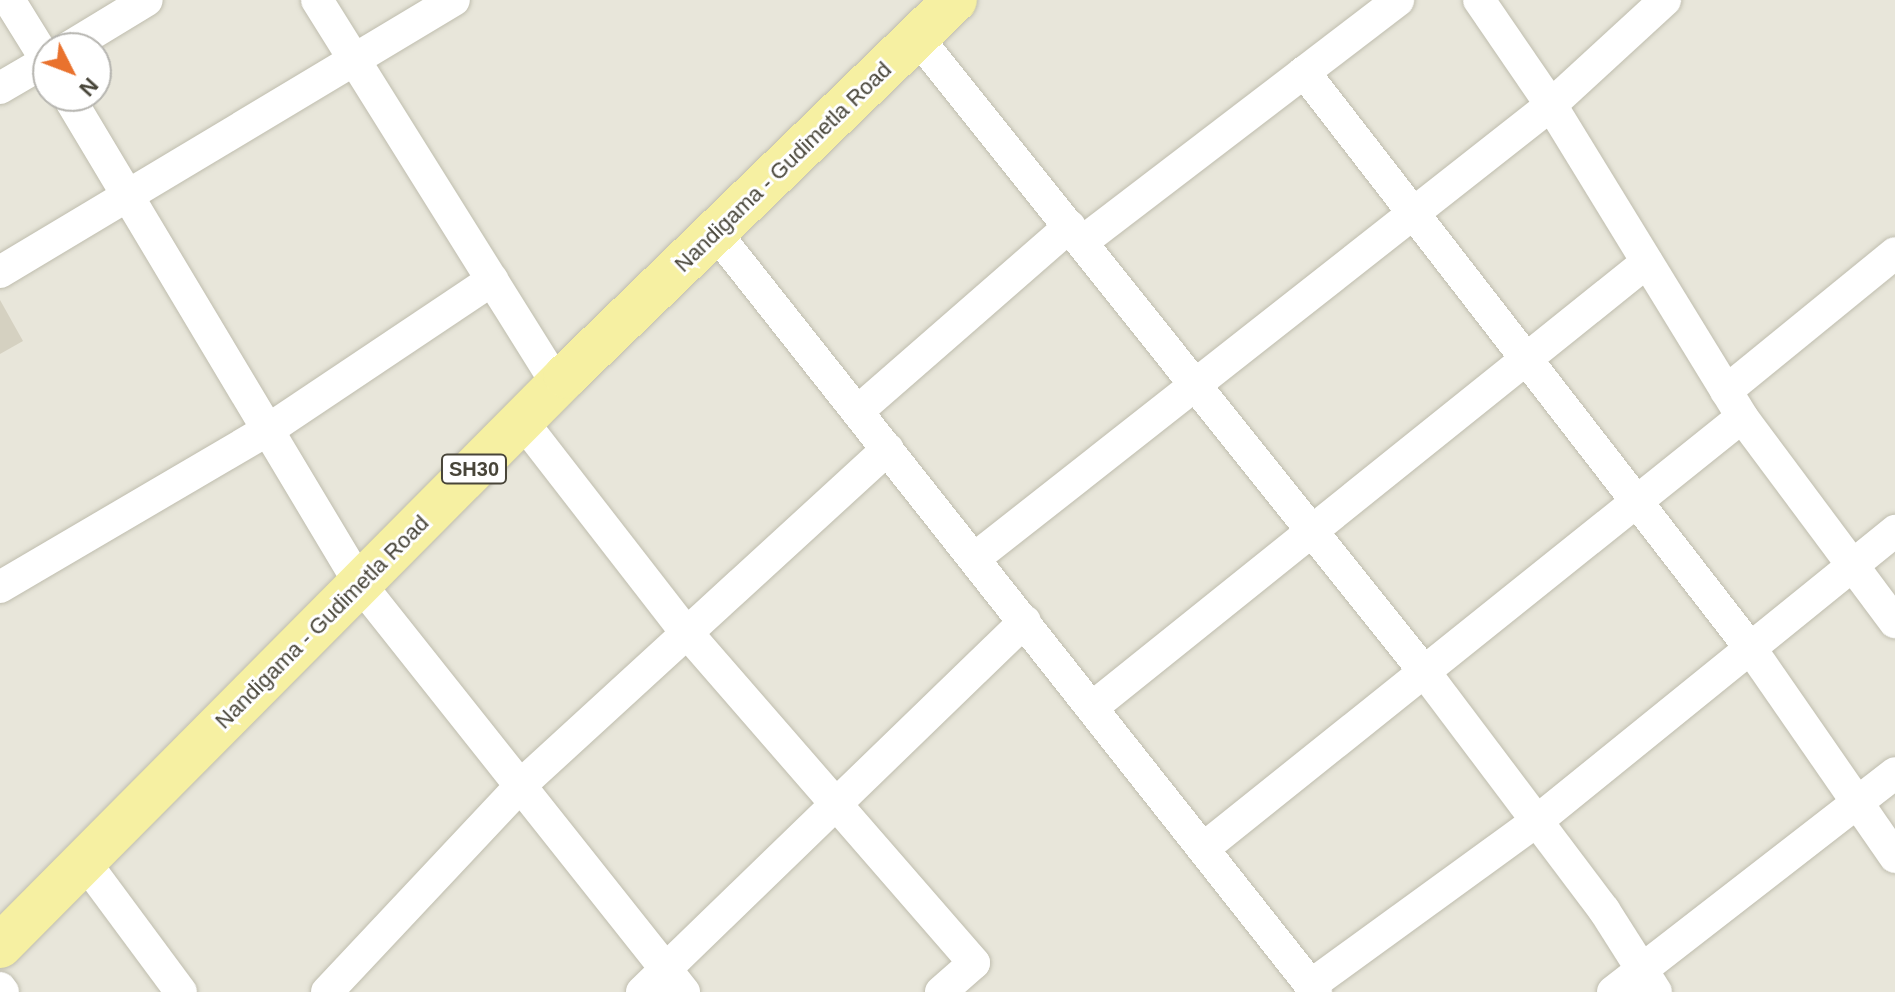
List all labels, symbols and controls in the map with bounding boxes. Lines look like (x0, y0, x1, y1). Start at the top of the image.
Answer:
north arrow (32, 32, 112, 112)
street label: Nandigama - Gudimetla Road (669, 56, 897, 278)
text: N (74, 73, 103, 101)
road number: SH30 (440, 453, 508, 485)
street label: Nandigama - Gudimetla Road (210, 510, 434, 734)

